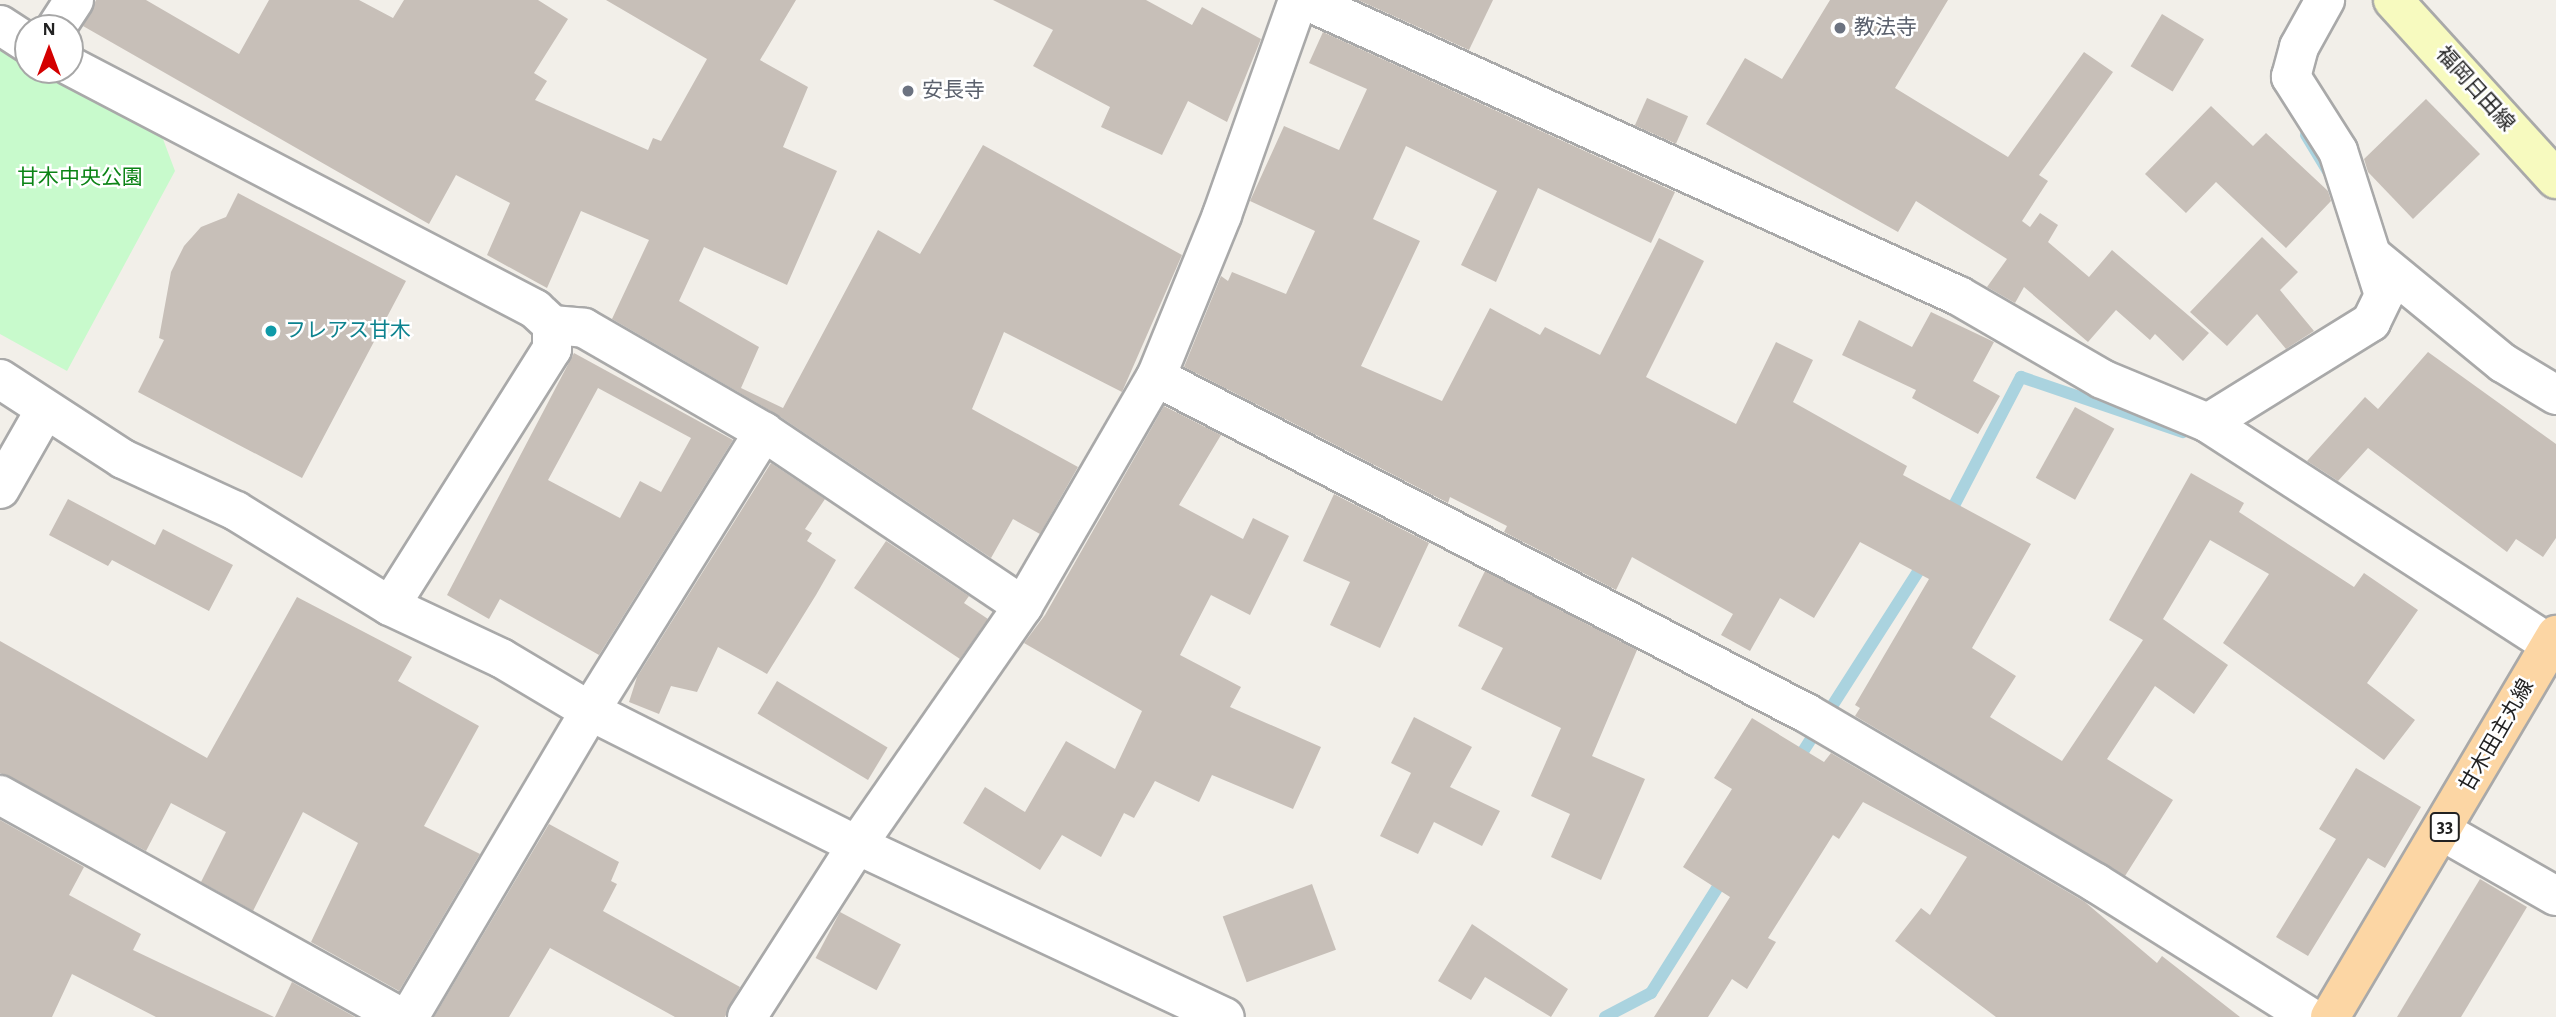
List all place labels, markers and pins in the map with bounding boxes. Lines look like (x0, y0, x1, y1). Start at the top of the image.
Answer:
place label: 教法寺 (1854, 15, 1917, 41)
marker: 教法寺 (1832, 20, 1848, 36)
place label: 安長寺 (922, 78, 985, 104)
marker: 安長寺 (900, 83, 916, 99)
place label: フレアス甘木 (285, 318, 411, 344)
marker: フレアス甘木 (263, 323, 279, 339)

